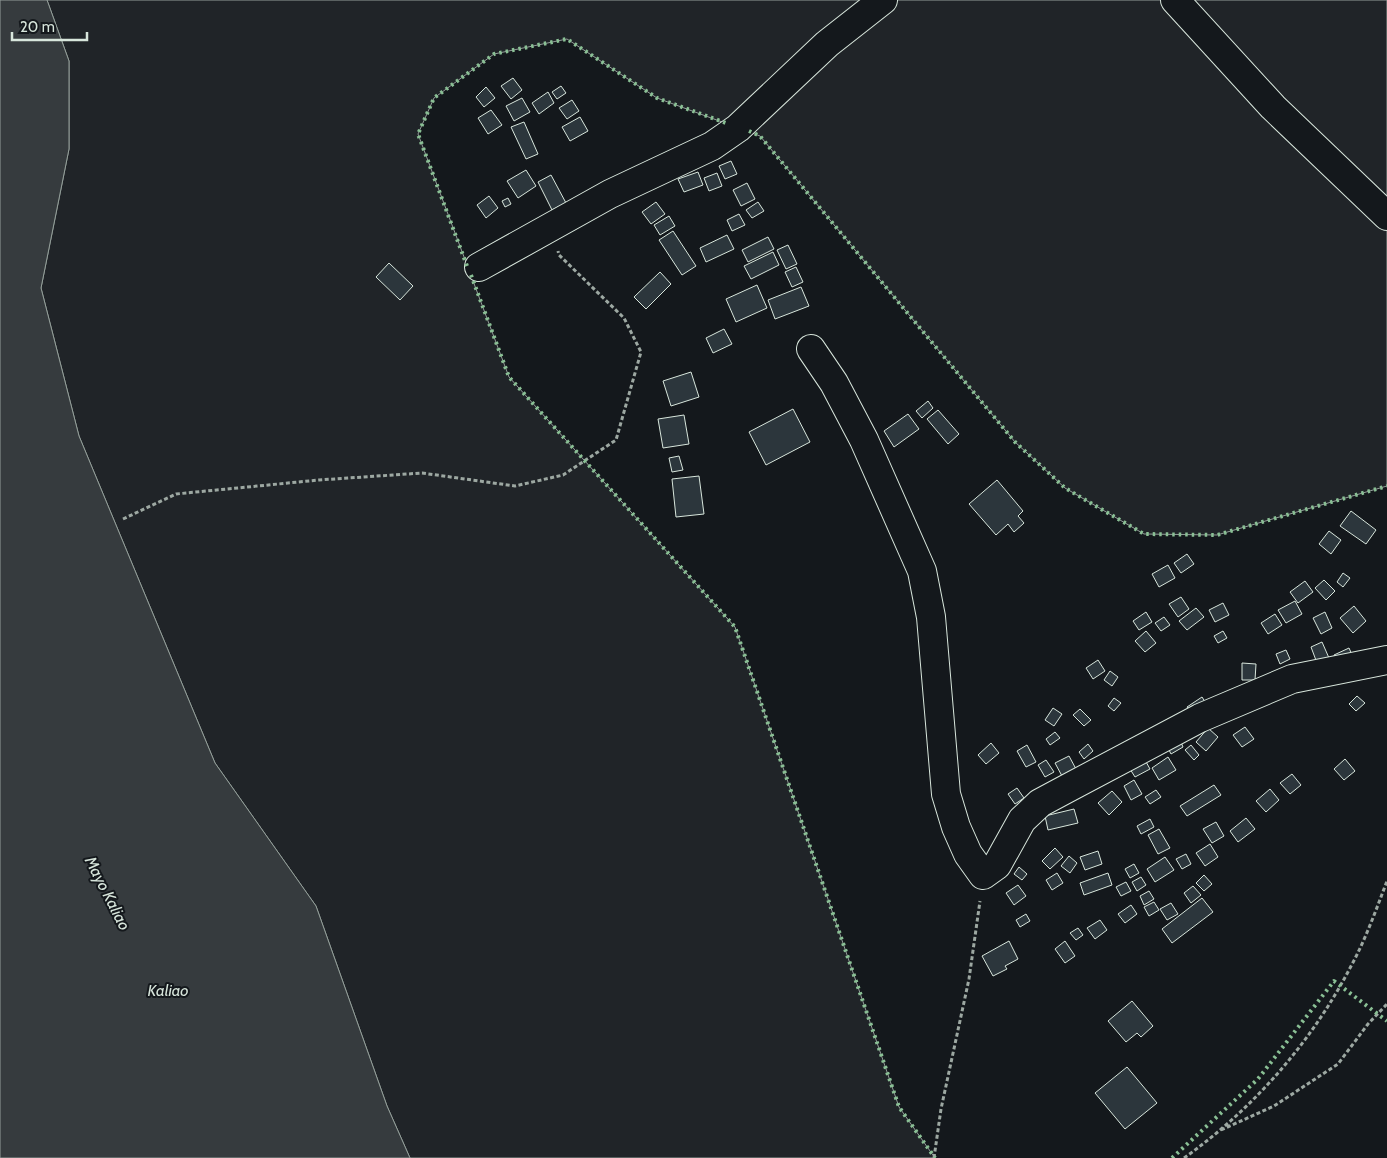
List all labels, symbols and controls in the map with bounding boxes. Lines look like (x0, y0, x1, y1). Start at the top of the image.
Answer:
scale bar (12, 10, 88, 42)
text: 20 m (20, 18, 55, 36)
water label: Mayo Kaliao (80, 852, 134, 933)
water label: Kaliao (147, 981, 189, 1000)

